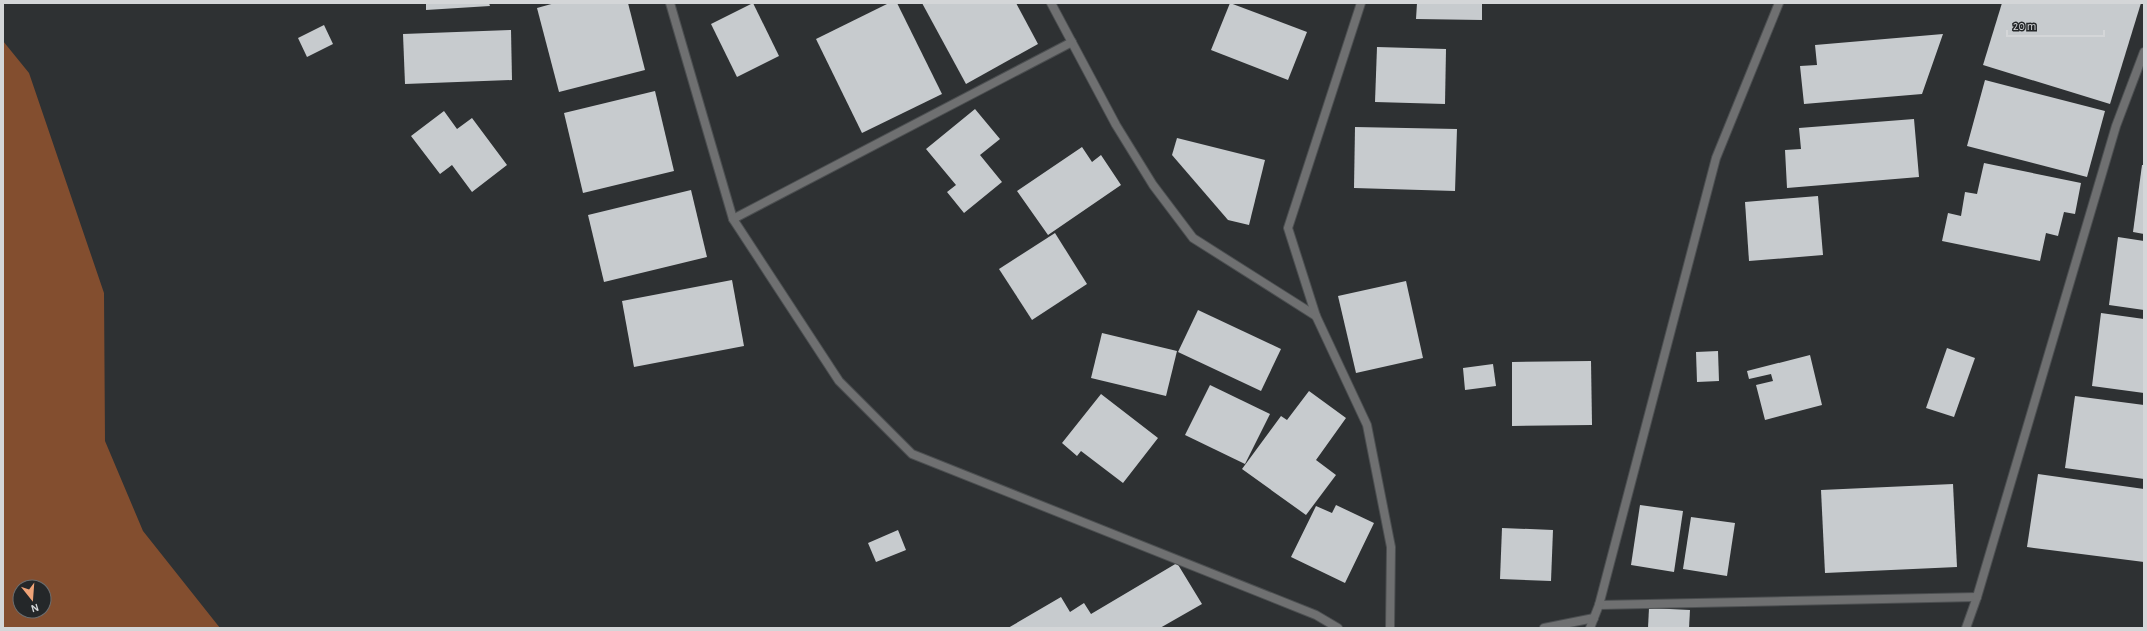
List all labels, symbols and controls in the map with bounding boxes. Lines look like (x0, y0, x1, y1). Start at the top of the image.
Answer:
scale bar (2007, 12, 2104, 38)
text: 20 m (2013, 20, 2036, 32)
north arrow (12, 579, 52, 619)
text: N (30, 602, 40, 614)

